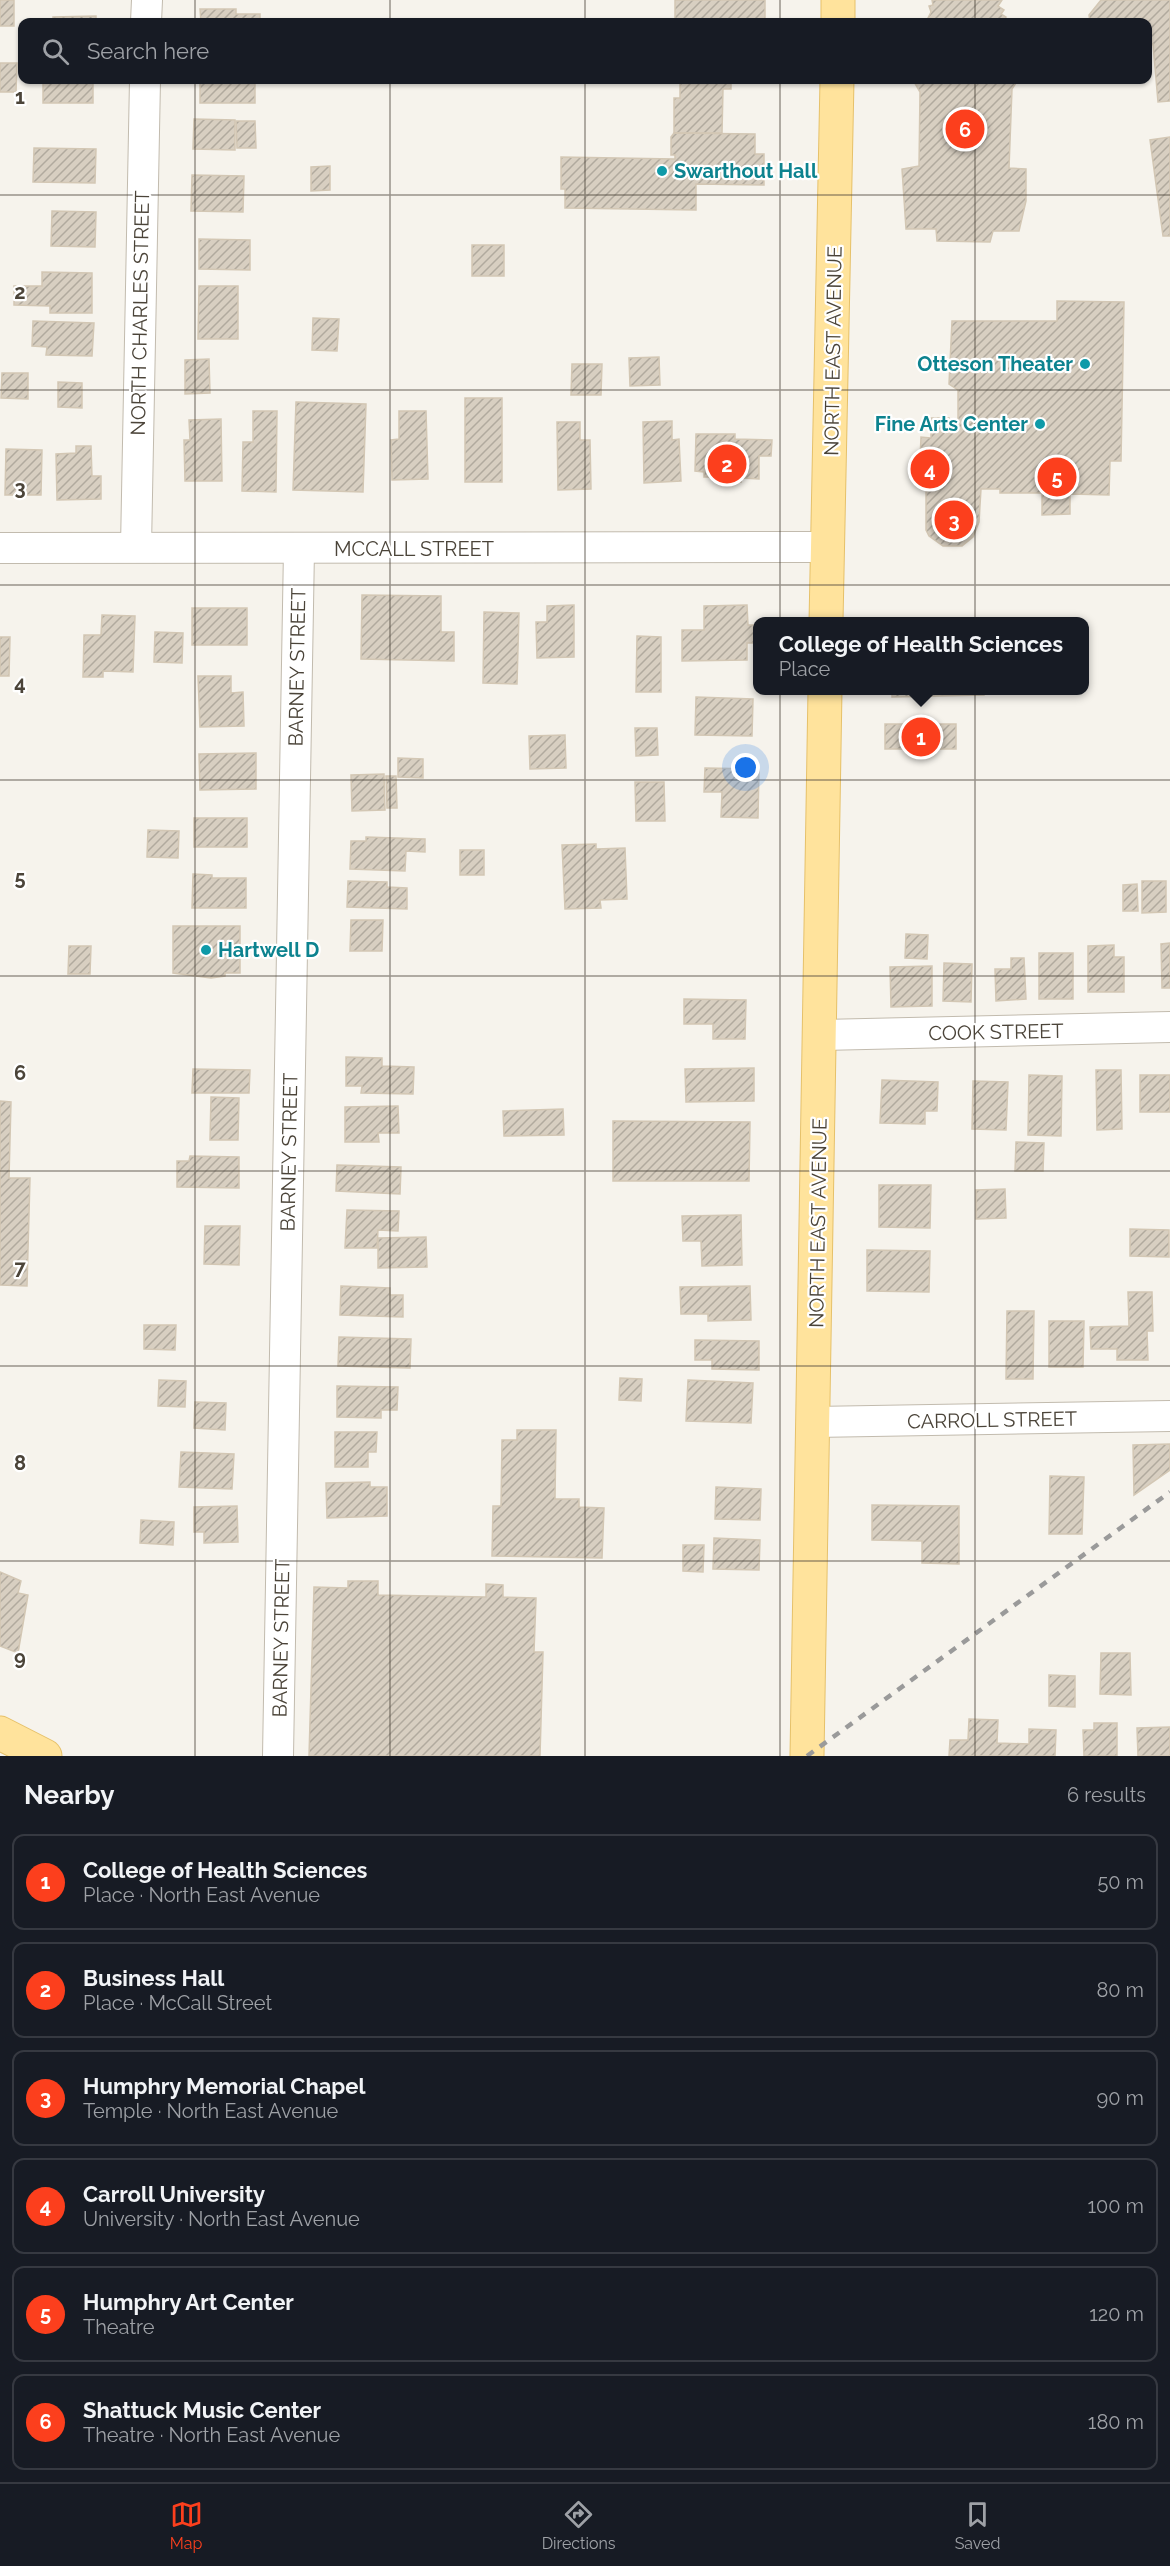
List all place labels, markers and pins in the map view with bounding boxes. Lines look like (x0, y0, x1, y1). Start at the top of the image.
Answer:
pin: 6 (946, 106, 984, 152)
place label: Swarthout Hall (674, 159, 818, 183)
marker: Swarthout Hall (655, 164, 669, 178)
place label: Otteson Theater (917, 352, 1073, 376)
marker: Otteson Theater (1078, 357, 1092, 371)
place label: Fine Arts Center (875, 412, 1028, 436)
marker: Fine Arts Center (1033, 417, 1047, 431)
pin: 2 (708, 442, 746, 486)
pin: 4 (910, 446, 950, 492)
pin: 5 (1038, 454, 1076, 500)
pin: 3 (934, 498, 974, 542)
pin: 1 (902, 714, 940, 760)
place label: Hartwell D (218, 938, 319, 962)
marker: Hartwell D (199, 943, 213, 957)

